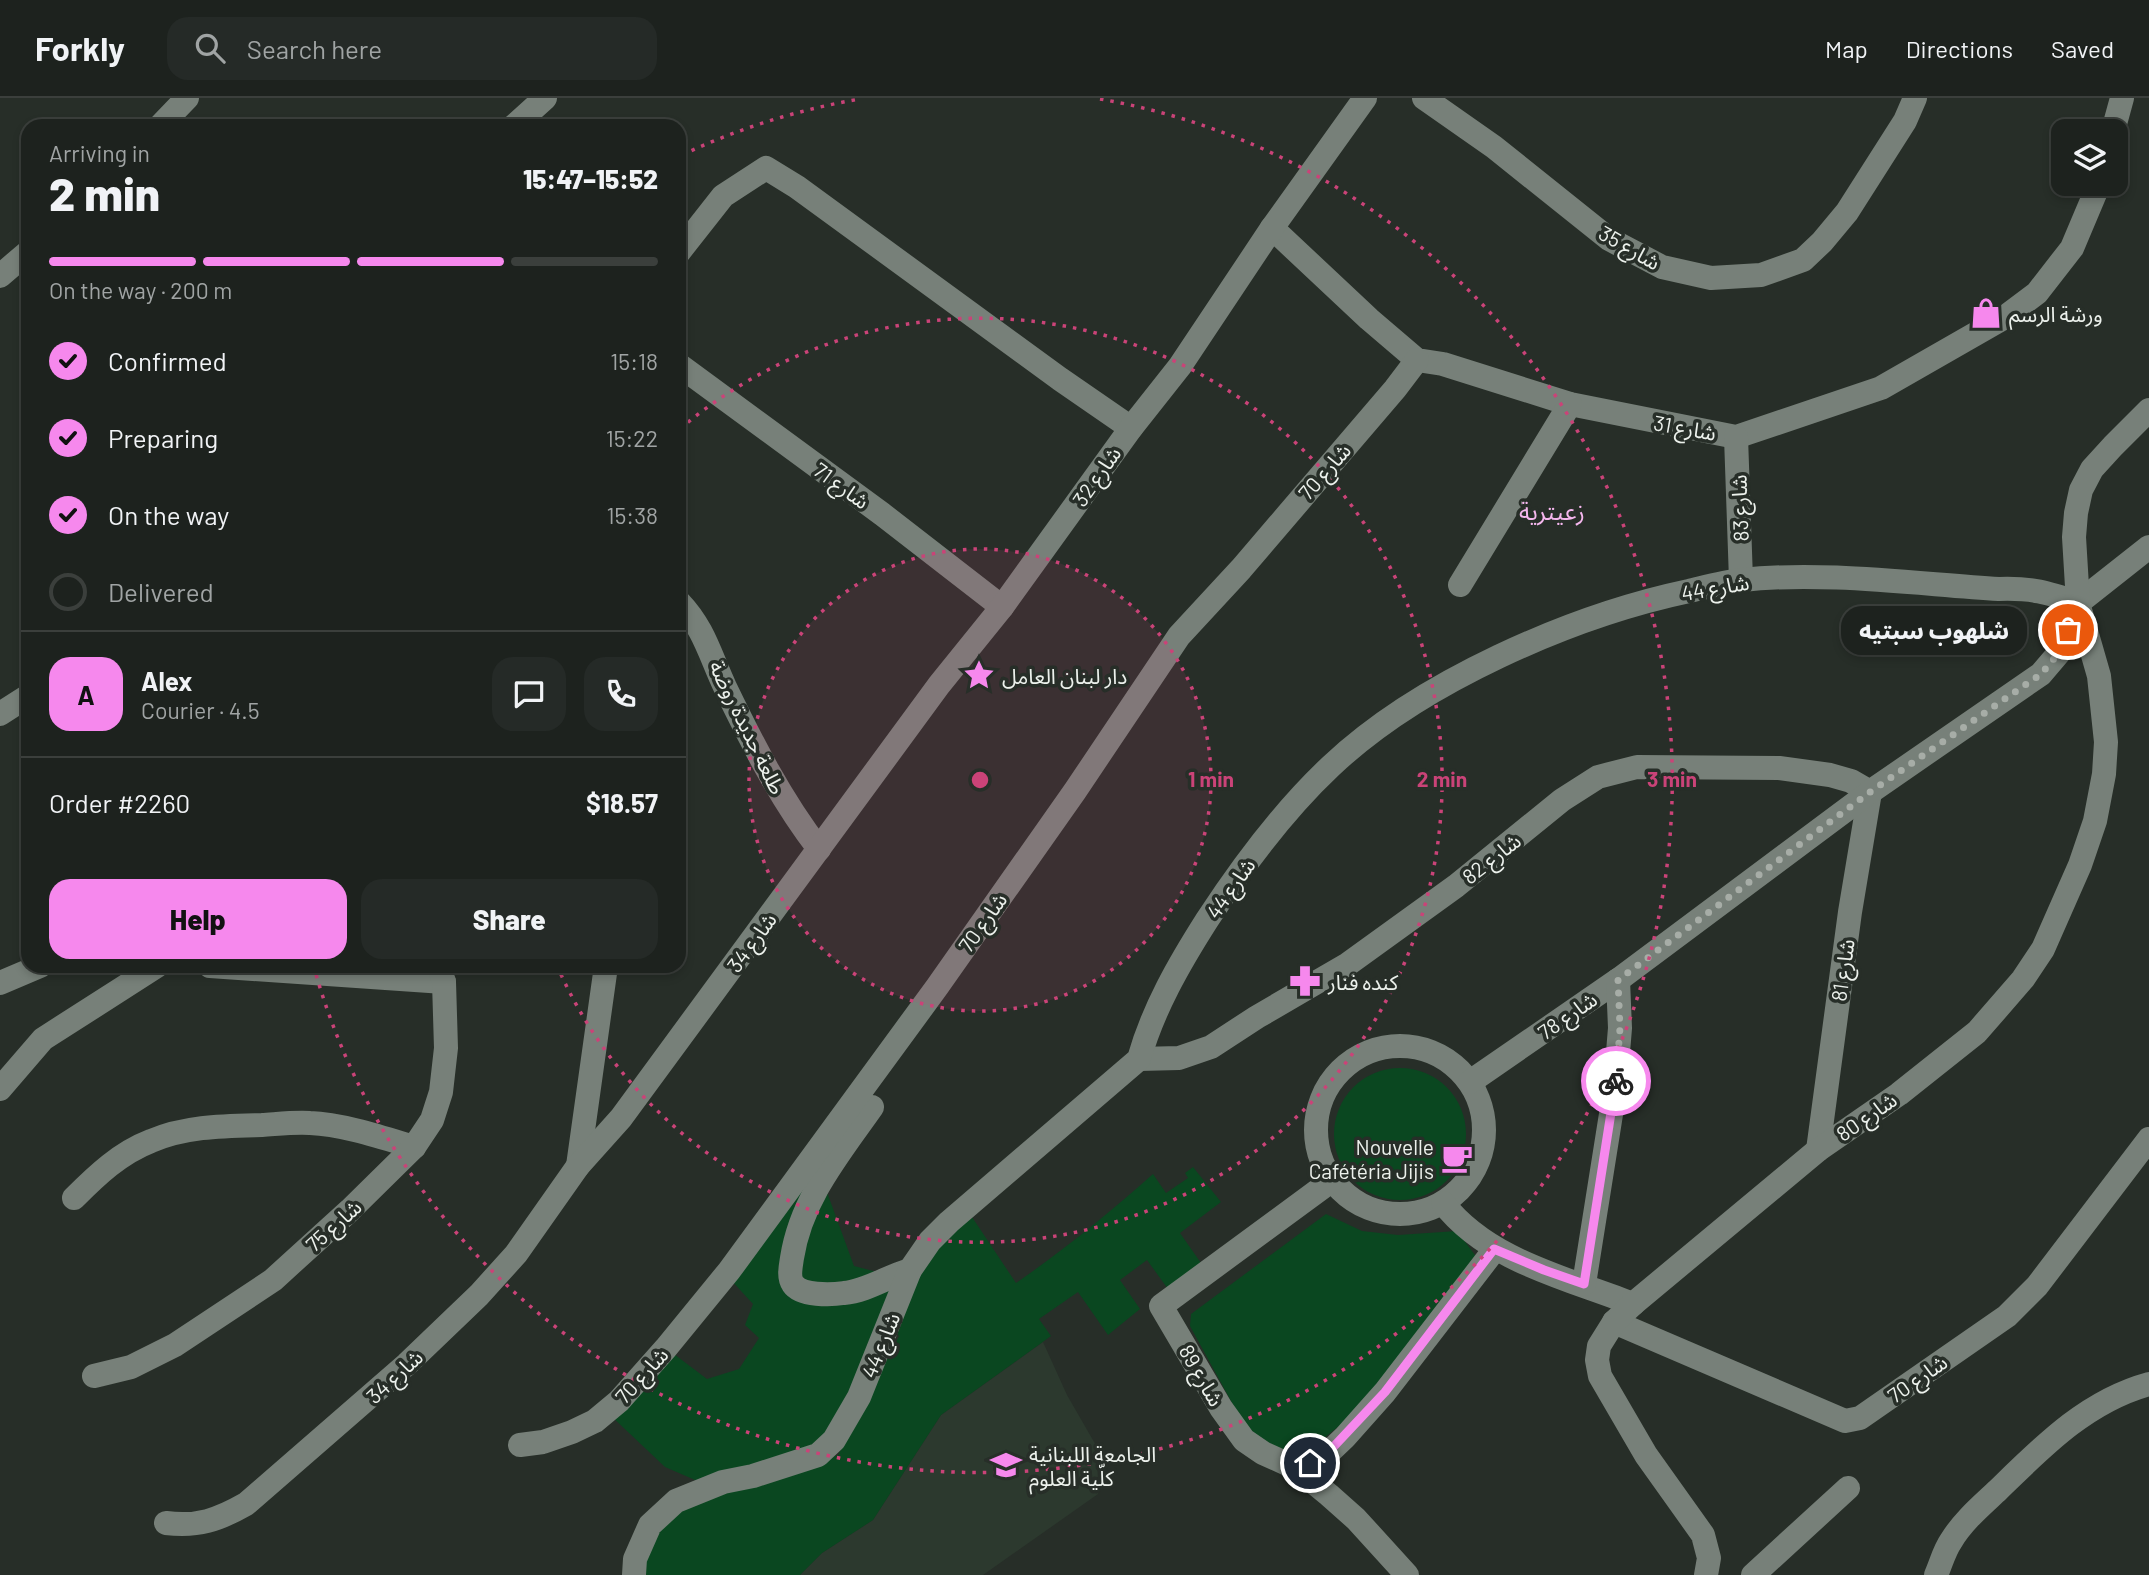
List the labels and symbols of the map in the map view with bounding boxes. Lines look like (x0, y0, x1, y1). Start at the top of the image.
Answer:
street label: شارع 35 (1593, 219, 1665, 278)
shop icon: ورشة الرسم (1969, 296, 2003, 330)
place label: ورشة الرسم (2009, 301, 2103, 330)
street label: شارع 31 (1651, 409, 1718, 449)
street label: شارع 70 (1293, 438, 1358, 507)
street label: شارع 32 (1066, 441, 1129, 513)
street label: شارع 71 (807, 457, 875, 517)
street label: شارع 83 (1725, 474, 1757, 542)
district label: زعيترية (1519, 496, 1585, 526)
street label: شارع 44 (1679, 569, 1751, 609)
pin (2038, 600, 2098, 660)
callout: شلهوب سبتيه (1840, 606, 2026, 654)
street label: طلعة جديدة روضة (704, 656, 791, 798)
place icon: دار لبنان العامل (962, 658, 996, 692)
place label: دار لبنان العامل (1002, 663, 1127, 689)
text: 1 min (1188, 766, 1234, 791)
text: 2 min (1417, 766, 1467, 791)
text: 3 min (1647, 766, 1697, 791)
centre of rings (968, 768, 992, 792)
street label: شارع 82 (1457, 827, 1528, 892)
street label: شارع 44 (1200, 853, 1263, 925)
street label: شارع 70 (953, 887, 1015, 959)
street label: شارع 34 (721, 907, 784, 979)
street label: شارع 81 (1825, 937, 1863, 1003)
pharmacy icon: كنده فنار (1288, 964, 1322, 998)
place label: كنده فنار (1327, 969, 1398, 995)
street label: شارع 78 (1533, 986, 1604, 1047)
courier (1581, 1046, 1651, 1116)
street label: شارع 80 (1831, 1086, 1903, 1149)
place label: Nouvelle Cafétéria Jijis (1309, 1134, 1434, 1183)
cafe icon: Nouvelle Cafétéria Jijis (1440, 1141, 1474, 1175)
street label: شارع 75 (300, 1194, 369, 1259)
street label: شارع 44 (856, 1309, 908, 1383)
street label: شارع 89 (1171, 1340, 1230, 1412)
street label: شارع 70 (609, 1342, 676, 1411)
street label: شارع 34 (361, 1344, 430, 1411)
street label: شارع 70 (1882, 1349, 1954, 1411)
pin (1280, 1433, 1340, 1493)
place label: الجامعة اللبنانية كلّية العلوم (1029, 1441, 1156, 1495)
school or university icon: الجامعة اللبنانية كلّية العلوم (989, 1448, 1023, 1482)

